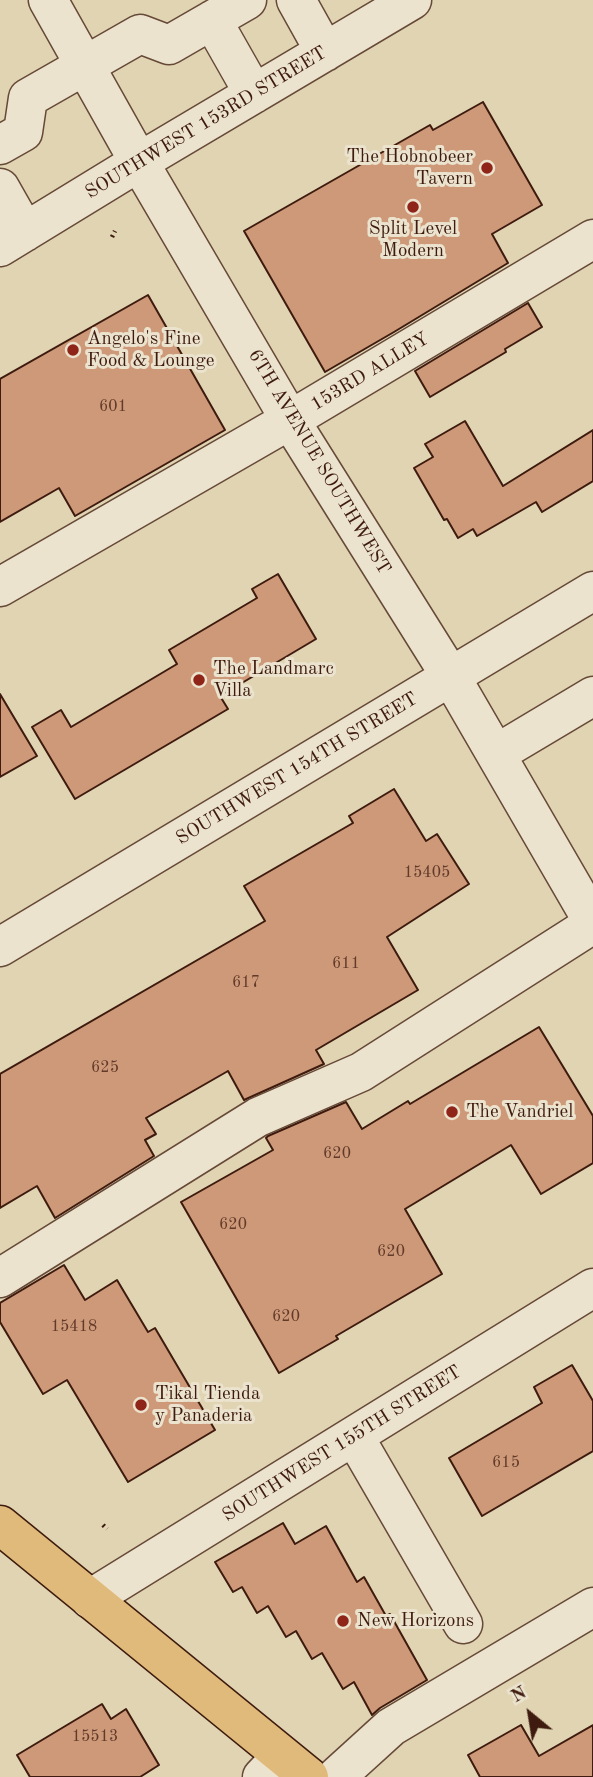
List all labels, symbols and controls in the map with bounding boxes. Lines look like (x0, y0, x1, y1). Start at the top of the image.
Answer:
street label: SOUTHWEST 153RD STREET (81, 42, 331, 204)
place label: The Hobnobeer Tavern (346, 146, 473, 190)
marker: The Hobnobeer Tavern (479, 160, 495, 176)
marker: Split Level Modern (405, 199, 421, 215)
place label: Split Level Modern (369, 218, 457, 262)
place label: Angelo's Fine Food & Lounge (87, 328, 214, 372)
street label: 153RD ALLEY (307, 328, 433, 416)
marker: Angelo's Fine Food & Lounge (65, 342, 81, 358)
street label: 6TH AVENUE SOUTHWEST (243, 345, 395, 579)
house number: 601 (99, 397, 127, 417)
place label: The Landmarc Villa (213, 658, 334, 702)
marker: The Landmarc Villa (191, 672, 207, 688)
street label: SOUTHWEST 154TH STREET (172, 688, 422, 850)
house number: 15405 (404, 863, 450, 883)
house number: 611 (332, 954, 360, 974)
house number: 617 (232, 973, 260, 993)
house number: 625 (91, 1058, 119, 1078)
place label: The Vandriel (466, 1101, 573, 1123)
marker: The Vandriel (444, 1104, 460, 1120)
house number: 620 (323, 1144, 351, 1164)
house number: 620 (219, 1215, 247, 1235)
house number: 620 (377, 1242, 405, 1262)
house number: 620 (272, 1307, 300, 1327)
house number: 15418 (51, 1317, 97, 1337)
street label: SOUTHWEST 155TH STREET (218, 1361, 466, 1527)
place label: Tikal Tienda y Panaderia (155, 1383, 260, 1427)
marker: Tikal Tienda y Panaderia (133, 1397, 149, 1413)
house number: 615 (492, 1453, 520, 1473)
place label: New Horizons (357, 1610, 474, 1632)
marker: New Horizons (335, 1613, 351, 1629)
north arrow (495, 1679, 565, 1749)
text: N (508, 1684, 530, 1707)
house number: 15513 (72, 1727, 118, 1747)

